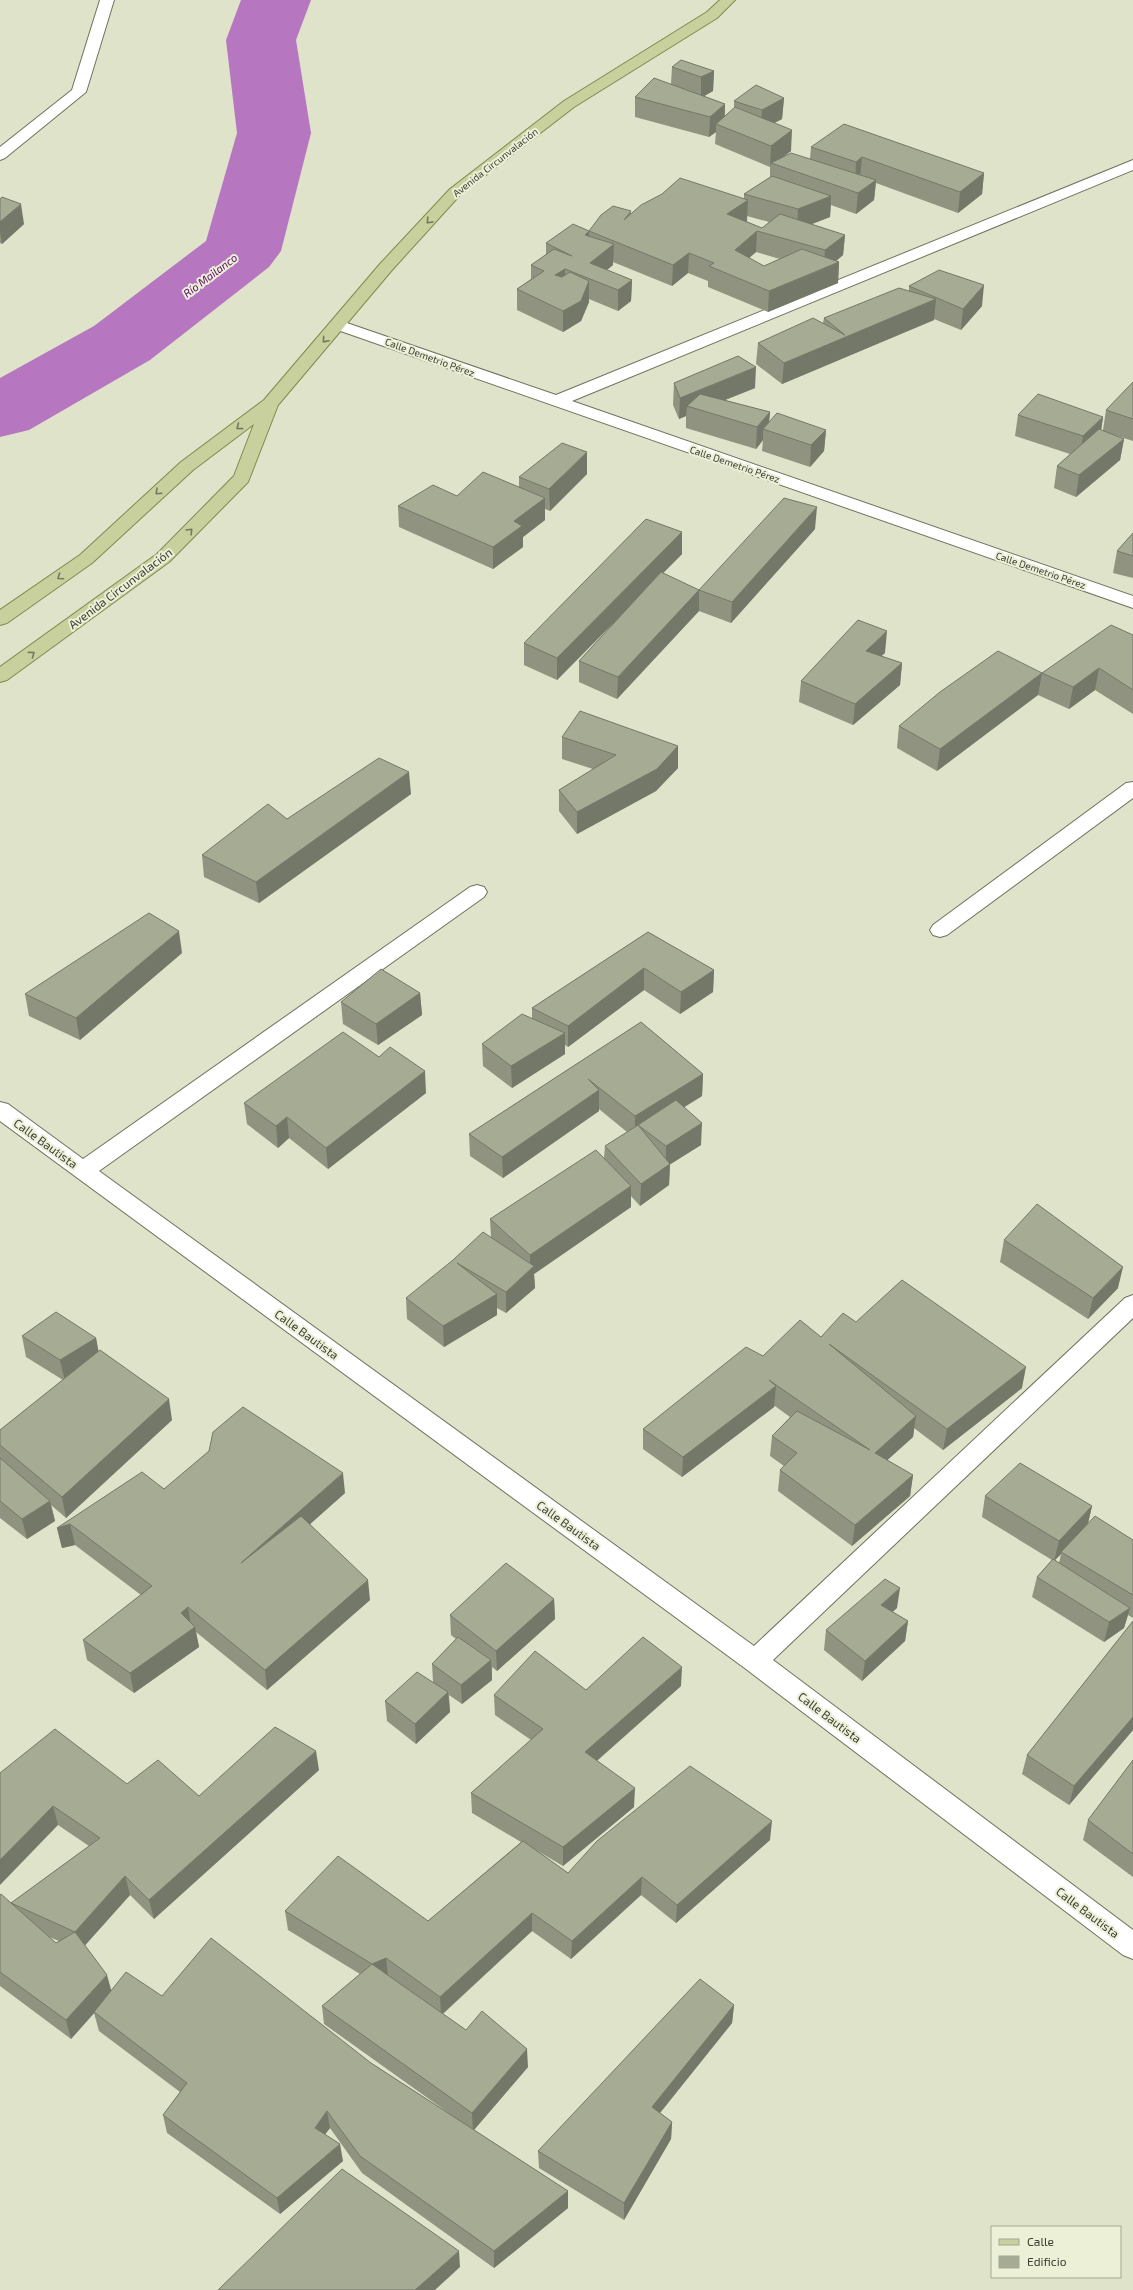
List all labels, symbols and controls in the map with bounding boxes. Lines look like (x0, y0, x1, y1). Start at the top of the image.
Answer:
street label: Avenida Circunvalación (450, 125, 540, 199)
one-way arrow (426, 216, 433, 223)
water label: Río Mailanco (180, 251, 240, 299)
one-way arrow (323, 335, 330, 343)
street label: Calle Demetrio Pérez (383, 335, 477, 379)
one-way arrow (236, 422, 243, 429)
street label: Calle Demetrio Pérez (688, 443, 782, 485)
one-way arrow (155, 487, 163, 495)
one-way arrow (185, 528, 193, 536)
street label: Avenida Circunvalación (66, 545, 174, 631)
street label: Calle Demetrio Pérez (994, 549, 1088, 591)
one-way arrow (57, 572, 64, 580)
one-way arrow (28, 651, 35, 658)
street label: Calle Bautista (11, 1115, 81, 1171)
street label: Calle Bautista (272, 1306, 342, 1362)
street label: Calle Bautista (534, 1497, 604, 1553)
street label: Calle Bautista (796, 1689, 864, 1745)
street label: Calle Bautista (1054, 1884, 1122, 1940)
legend (991, 2226, 1121, 2278)
text: Calle (1027, 2234, 1054, 2248)
text: Edificio (1027, 2254, 1067, 2268)

